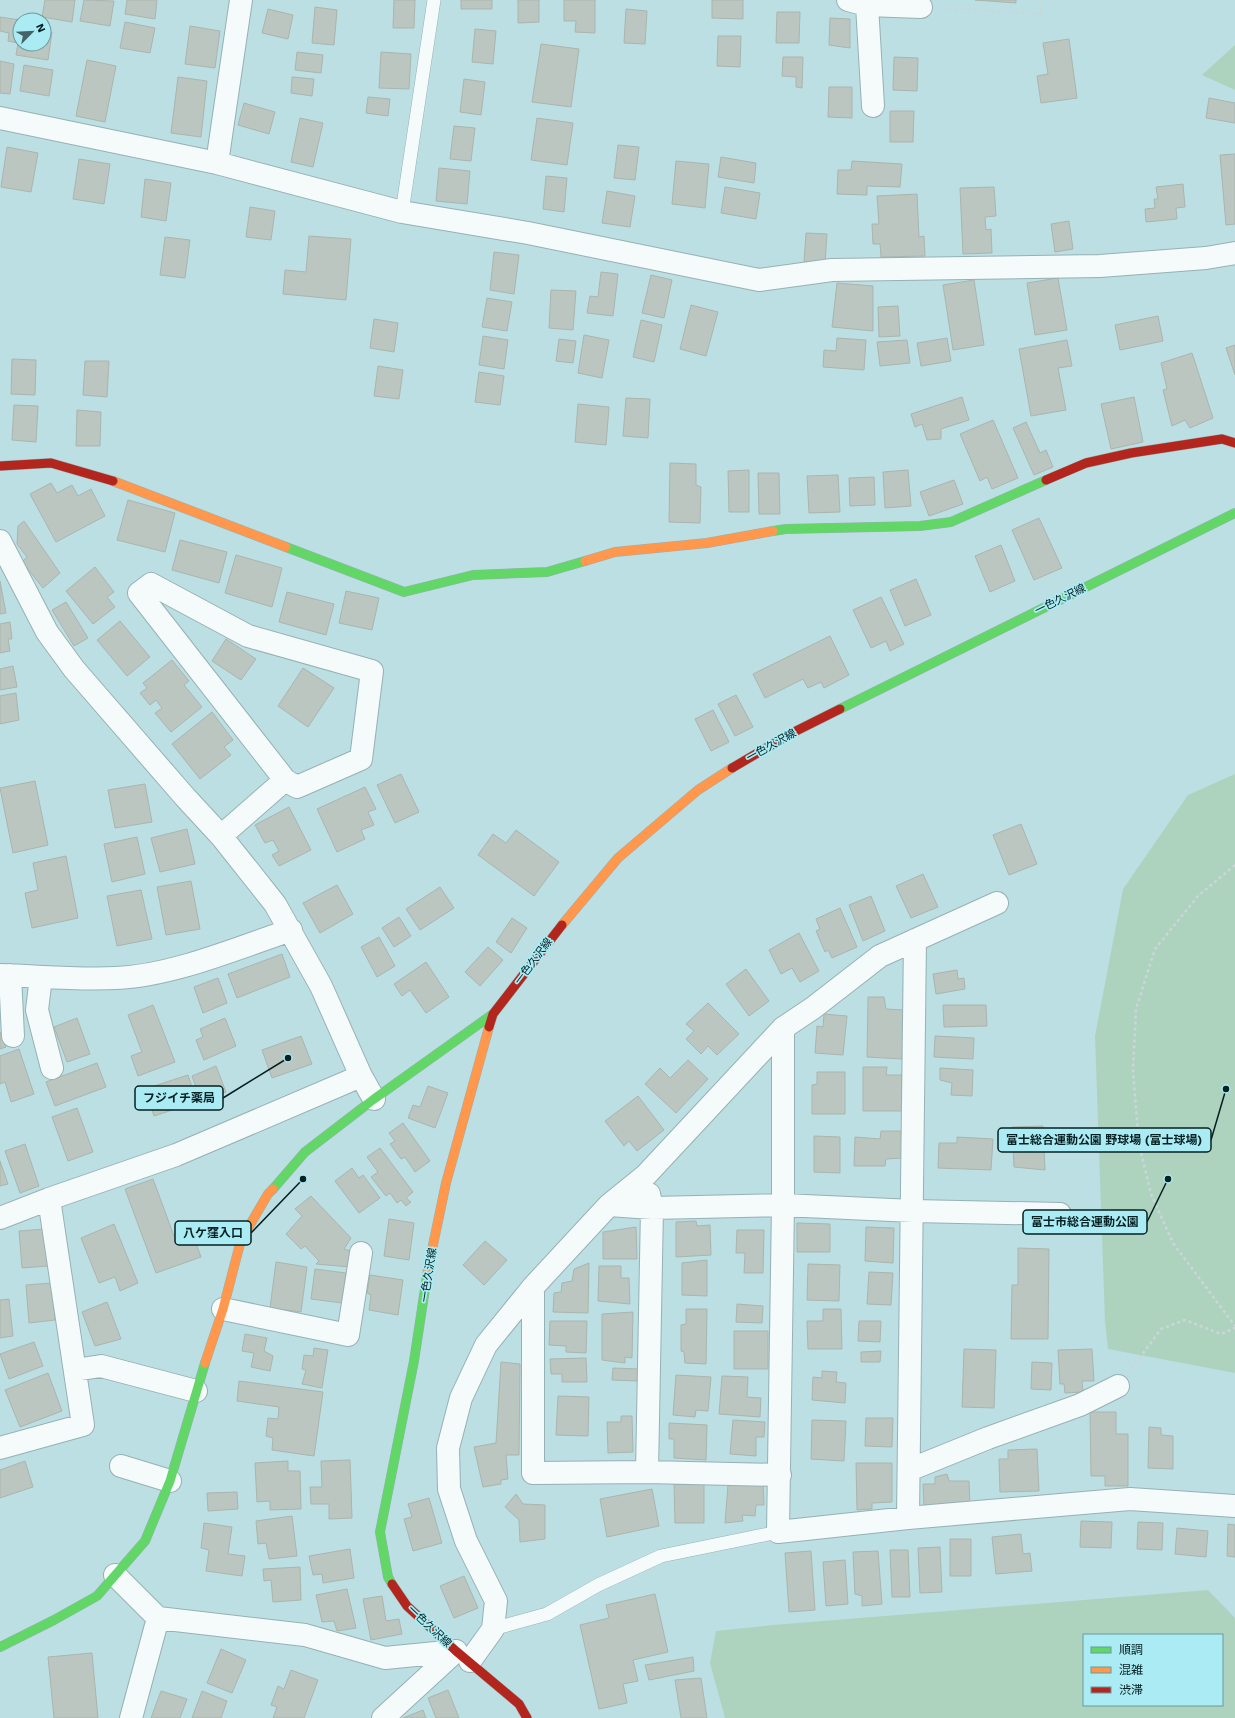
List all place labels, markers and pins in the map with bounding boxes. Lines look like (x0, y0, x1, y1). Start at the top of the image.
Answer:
callout: フジイチ薬局 (135, 1086, 223, 1110)
callout: 富士総合運動公園 野球場 (富士球場) (998, 1128, 1211, 1152)
callout: 富士市総合運動公園 (1023, 1210, 1147, 1234)
callout: 八ケ窪入口 (175, 1221, 251, 1245)

